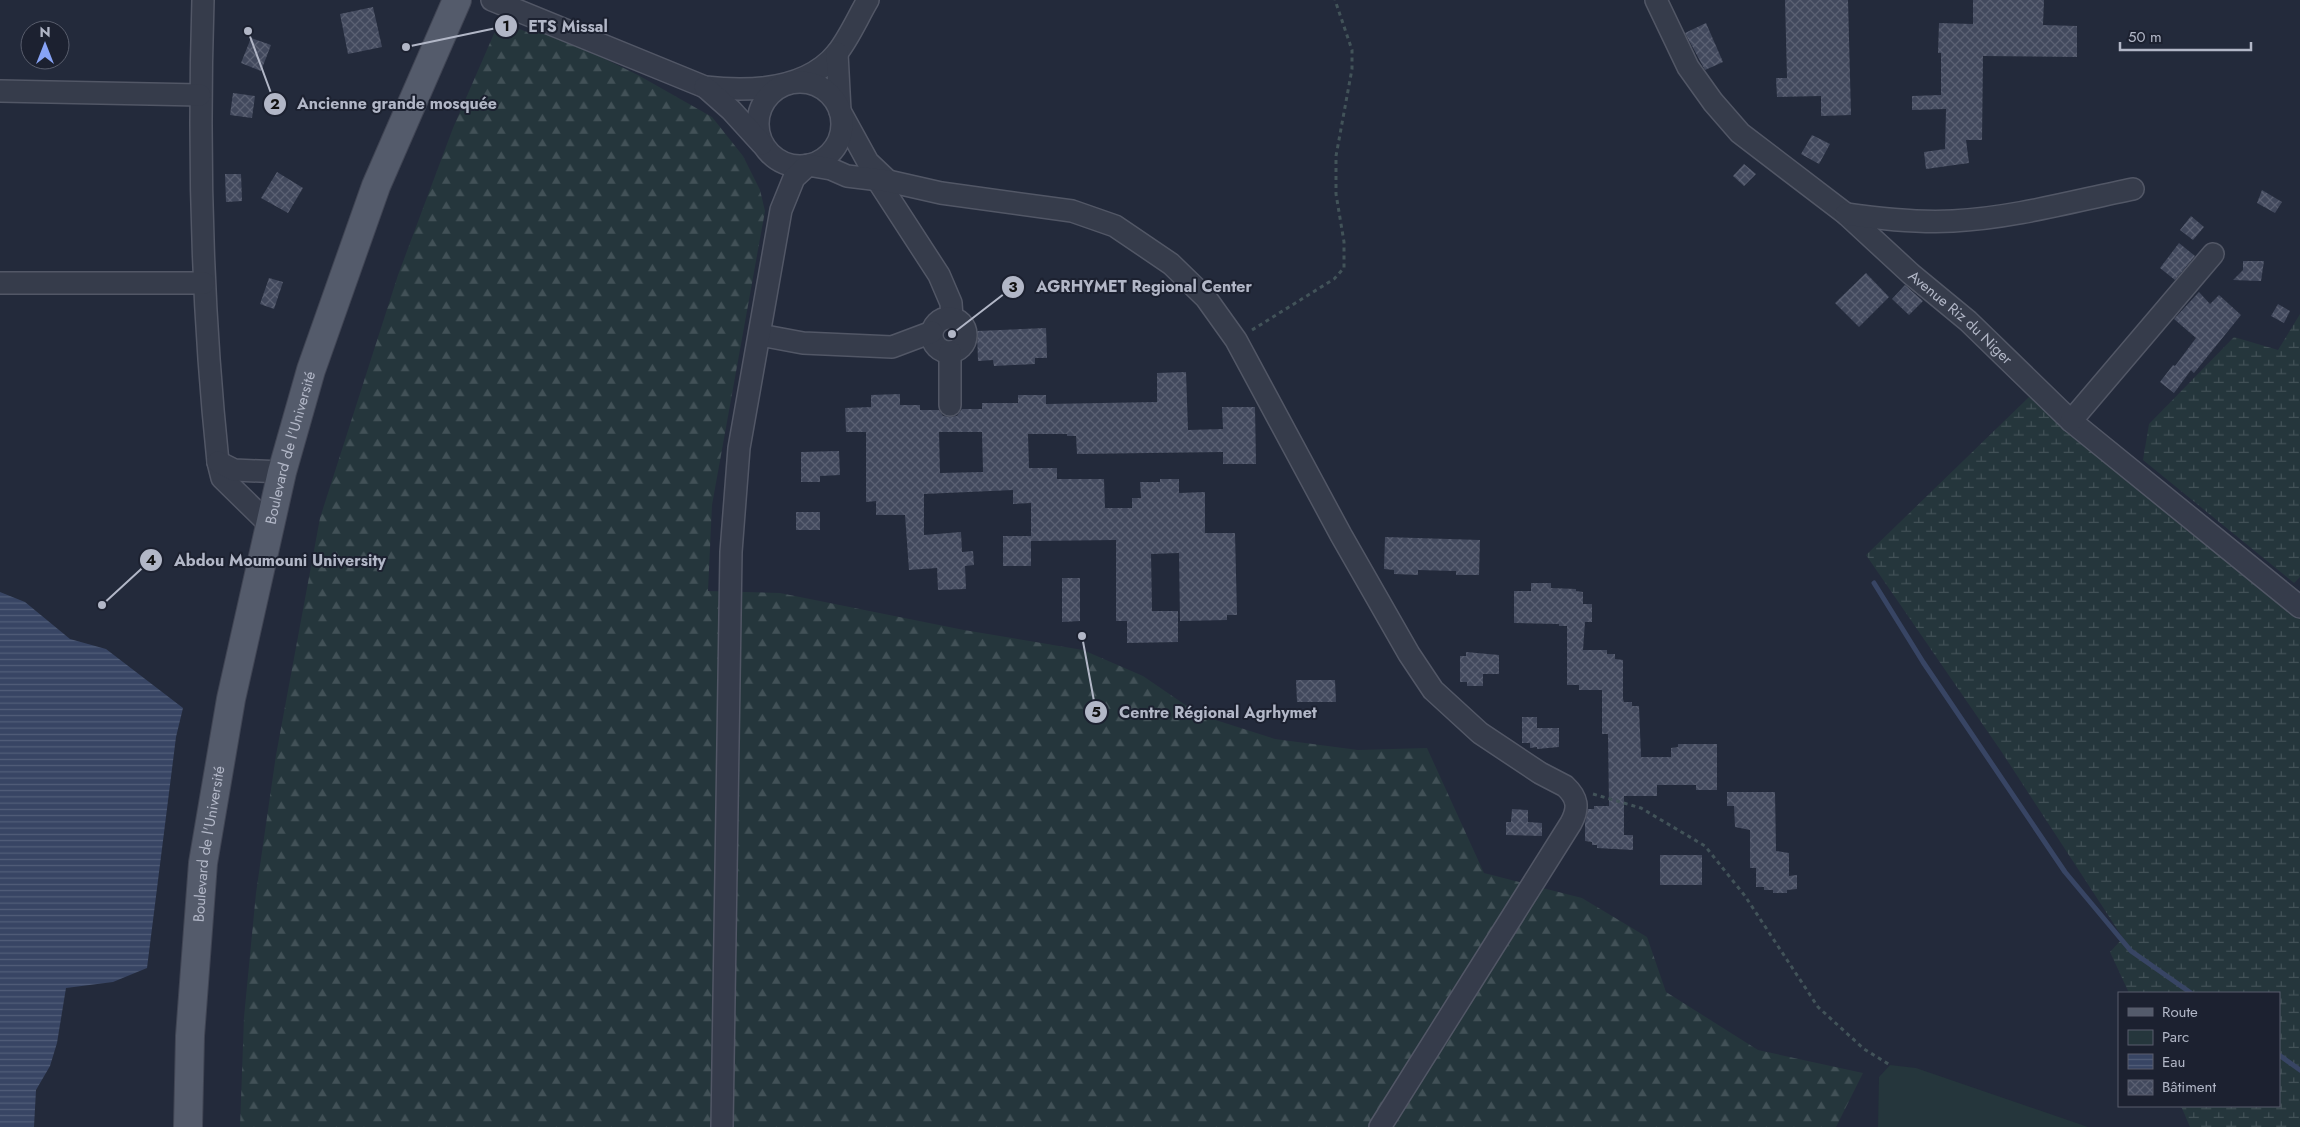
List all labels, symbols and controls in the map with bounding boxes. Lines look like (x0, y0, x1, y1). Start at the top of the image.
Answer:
callout: ETS Missal (494, 11, 618, 42)
text: 1 (502, 15, 510, 37)
text: ETS Missal (528, 15, 608, 38)
north arrow (20, 20, 70, 70)
scale bar (2120, 20, 2251, 52)
text: N (39, 22, 51, 42)
text: 50 m (2128, 26, 2162, 48)
callout: Ancienne grande mosquée (262, 88, 507, 119)
text: Ancienne grande mosquée (296, 92, 497, 115)
text: 2 (270, 93, 280, 115)
street label: Avenue Riz du Niger (1903, 265, 2018, 370)
callout: AGRHYMET Regional Center (1001, 271, 1262, 302)
text: AGRHYMET Regional Center (1035, 275, 1252, 298)
text: 3 (1008, 276, 1018, 298)
street label: Boulevard de l'Université (260, 368, 321, 527)
callout: Abdou Moumouni University (139, 544, 396, 575)
text: 4 (146, 549, 156, 571)
text: Abdou Moumouni University (173, 549, 387, 572)
callout: Centre Régional Agrhymet (1084, 697, 1327, 728)
text: 5 (1091, 701, 1101, 723)
text: Centre Régional Agrhymet (1119, 701, 1318, 724)
street label: Boulevard de l'Université (188, 764, 230, 923)
legend (2118, 992, 2280, 1107)
text: Route (2162, 1001, 2198, 1023)
text: Parc (2162, 1026, 2189, 1048)
text: Eau (2162, 1051, 2185, 1073)
text: Bâtiment (2162, 1076, 2216, 1098)

